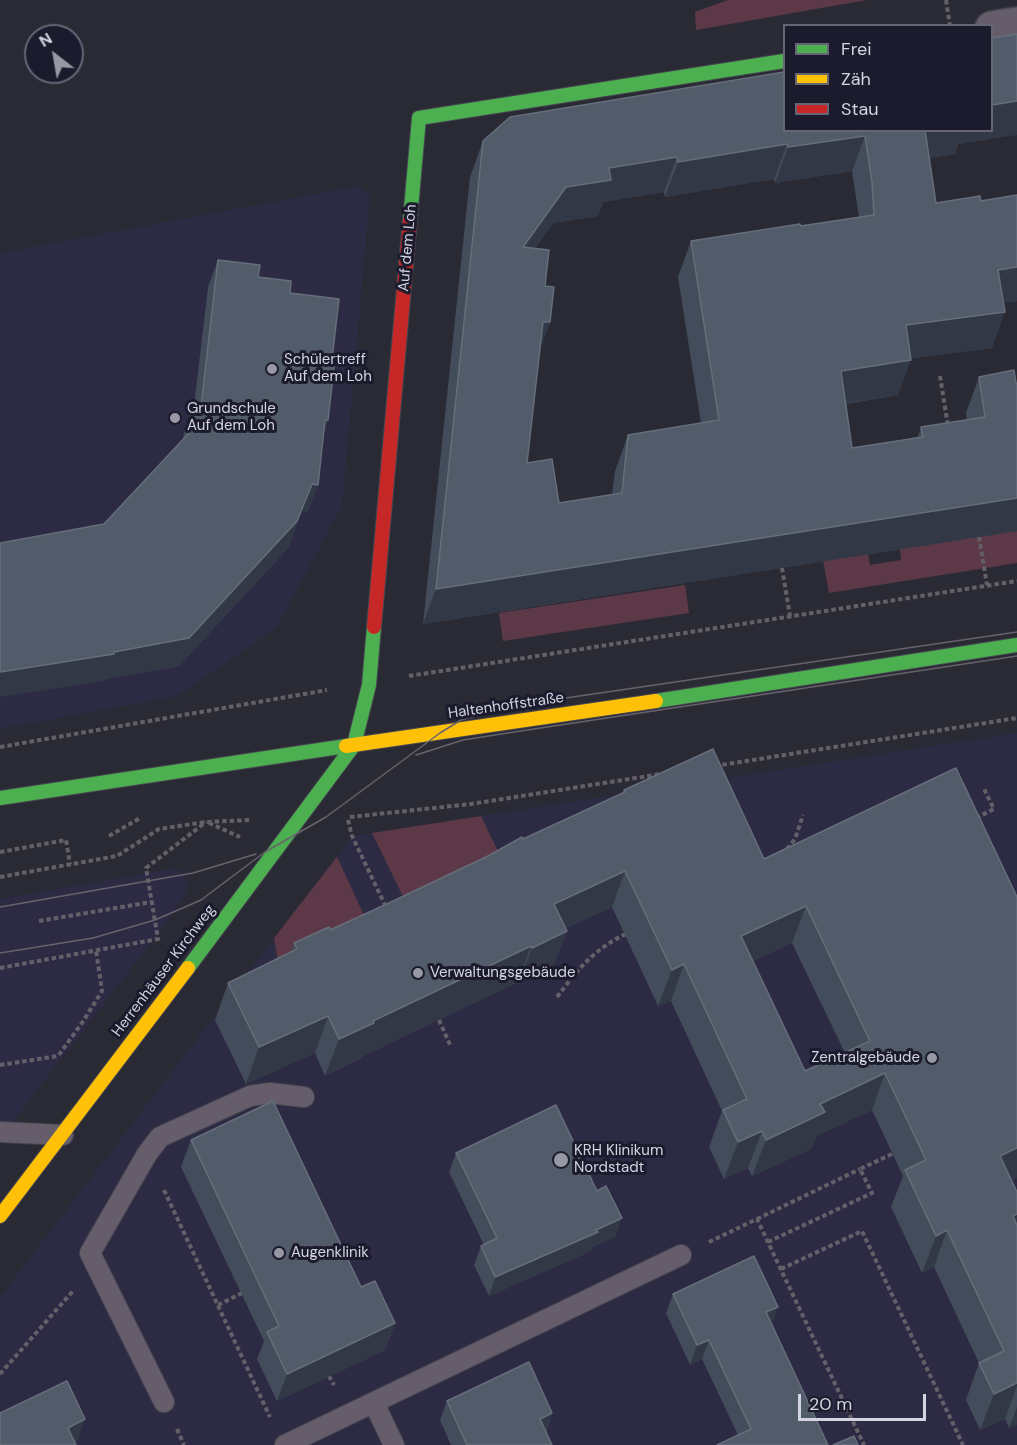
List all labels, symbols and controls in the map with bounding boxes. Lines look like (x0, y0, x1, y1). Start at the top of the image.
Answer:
north arrow (24, 24, 84, 84)
legend (783, 24, 993, 132)
text: N (35, 28, 56, 52)
text: Frei (841, 37, 872, 61)
text: Zäh (841, 67, 871, 91)
text: Stau (841, 97, 879, 121)
street label: Auf dem Loh (395, 203, 421, 293)
place label: Schülertreff Auf dem Loh (284, 351, 372, 386)
marker: Schülertreff Auf dem Loh (265, 362, 279, 376)
place label: Grundschule Auf dem Loh (187, 400, 276, 435)
marker: Grundschule Auf dem Loh (168, 411, 182, 425)
street label: Haltenhoffstraße (447, 689, 565, 723)
street label: Herrenhäuser Kirchweg (109, 901, 219, 1041)
place label: Verwaltungsgebäude (430, 964, 575, 982)
marker: Verwaltungsgebäude (411, 966, 425, 980)
place label: Zentralgebäude (811, 1049, 920, 1067)
marker: Zentralgebäude (925, 1051, 939, 1065)
place label: KRH Klinikum Nordstadt (574, 1142, 663, 1177)
marker: KRH Klinikum Nordstadt (552, 1151, 570, 1169)
place label: Augenklinik (291, 1244, 369, 1262)
marker: Augenklinik (272, 1246, 286, 1260)
scale bar (801, 1382, 928, 1420)
text: 20 m (809, 1392, 852, 1416)

